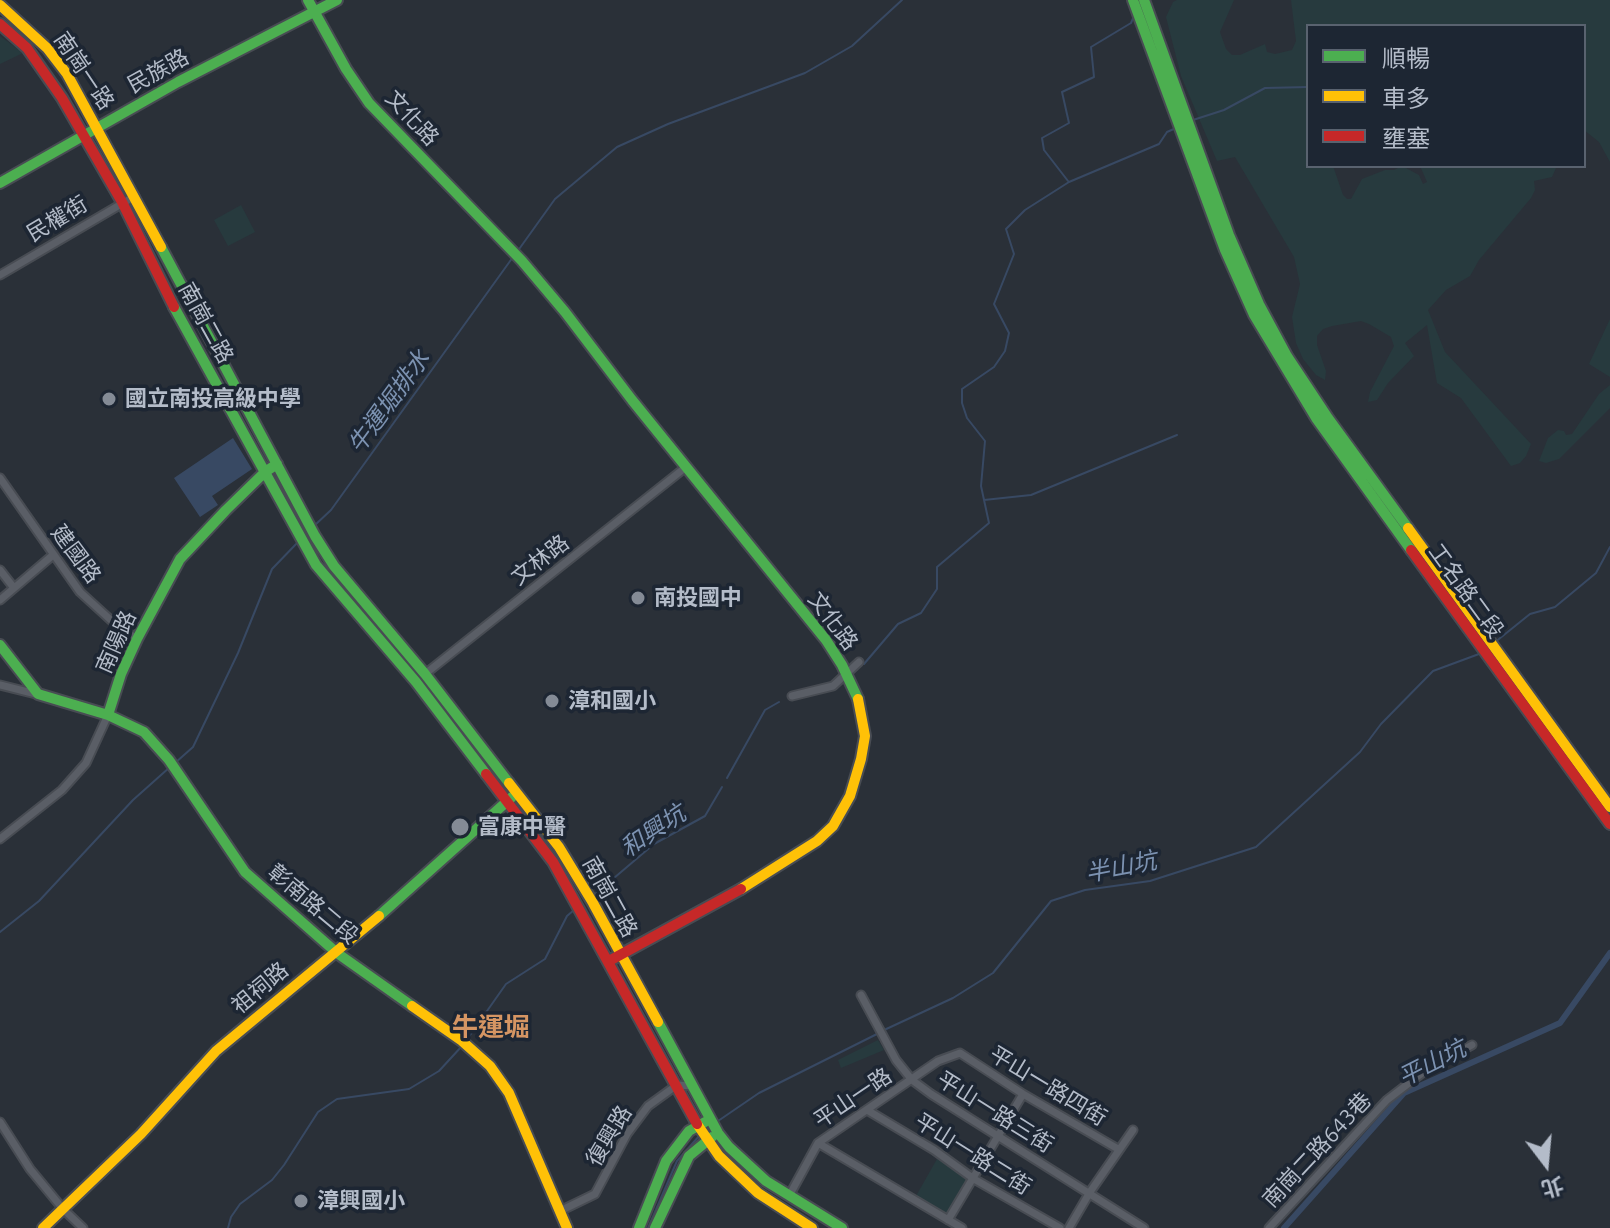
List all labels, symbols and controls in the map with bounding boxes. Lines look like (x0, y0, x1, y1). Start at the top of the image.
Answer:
legend (1306, 24, 1586, 168)
street label: 南崗一路 (48, 27, 120, 115)
street label: 民族路 (123, 43, 193, 99)
text: 順暢 (1382, 45, 1430, 72)
street label: 文化路 (380, 85, 444, 151)
text: 車多 (1382, 85, 1430, 112)
text: 壅塞 (1382, 125, 1430, 152)
street label: 民權街 (22, 191, 92, 247)
street label: 南崗二路 (173, 278, 239, 368)
water label: 牛運堀排水 (342, 345, 436, 459)
place label: 國立南投高級中學 (125, 386, 301, 412)
marker: 國立南投高級中學 (100, 390, 118, 408)
street label: 建國路 (46, 520, 106, 588)
street label: 文林路 (506, 529, 574, 591)
street label: 工名路二段 (1423, 539, 1509, 643)
place label: 南投國中 (654, 585, 742, 611)
street label: 文化路 (803, 587, 863, 655)
marker: 南投國中 (629, 589, 647, 607)
street label: 南陽路 (91, 606, 141, 678)
place label: 漳和國小 (568, 688, 656, 714)
marker: 漳和國小 (543, 692, 561, 710)
water label: 和興坑 (615, 799, 691, 863)
place label: 富康中醫 (478, 814, 566, 840)
marker: 富康中醫 (449, 816, 471, 838)
water label: 半山坑 (1083, 846, 1159, 888)
street label: 南崗二路 (577, 852, 643, 942)
street label: 彰南路二段 (262, 859, 364, 949)
street label: 祖祠路 (226, 957, 294, 1019)
district label: 牛運堀 (452, 1011, 530, 1043)
water label: 平山坑 (1393, 1034, 1471, 1092)
street label: 平山一路四街 (985, 1041, 1111, 1131)
street label: 平山一路 (809, 1062, 897, 1134)
street label: 平山一路三街 (932, 1066, 1058, 1158)
street label: 南崗二路643巷 (1257, 1087, 1377, 1213)
street label: 復興路 (581, 1101, 637, 1171)
street label: 平山一路二街 (910, 1108, 1036, 1200)
north arrow (1506, 1124, 1586, 1204)
text: 北 (1539, 1172, 1567, 1203)
place label: 漳興國小 (317, 1188, 405, 1214)
marker: 漳興國小 (292, 1192, 310, 1210)

